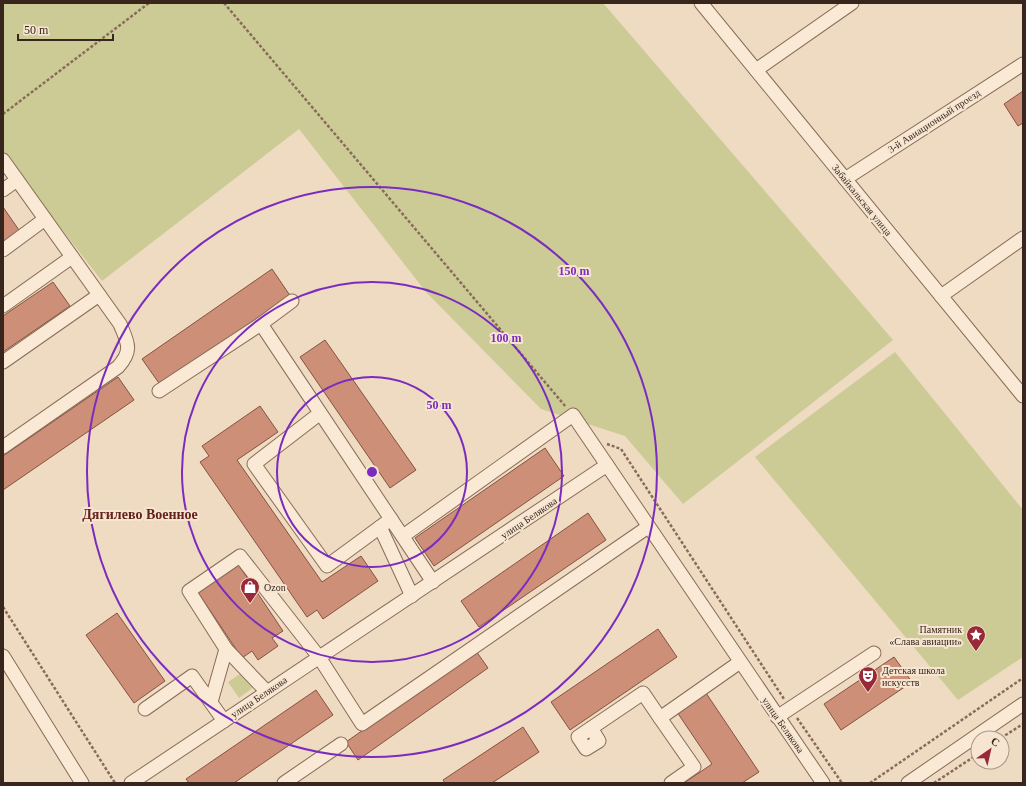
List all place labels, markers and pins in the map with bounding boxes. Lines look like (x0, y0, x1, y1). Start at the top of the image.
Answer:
centre of rings (365, 465, 379, 479)
shop icon: Ozon (239, 576, 261, 604)
place label: Ozon (264, 582, 286, 593)
place label: Памятник «Слава авиации» (889, 624, 962, 647)
place icon: Памятник «Слава авиации» (965, 624, 987, 652)
theatre icon: Детская школа искусств (857, 665, 879, 693)
place label: Детская школа искусств (882, 665, 945, 688)

